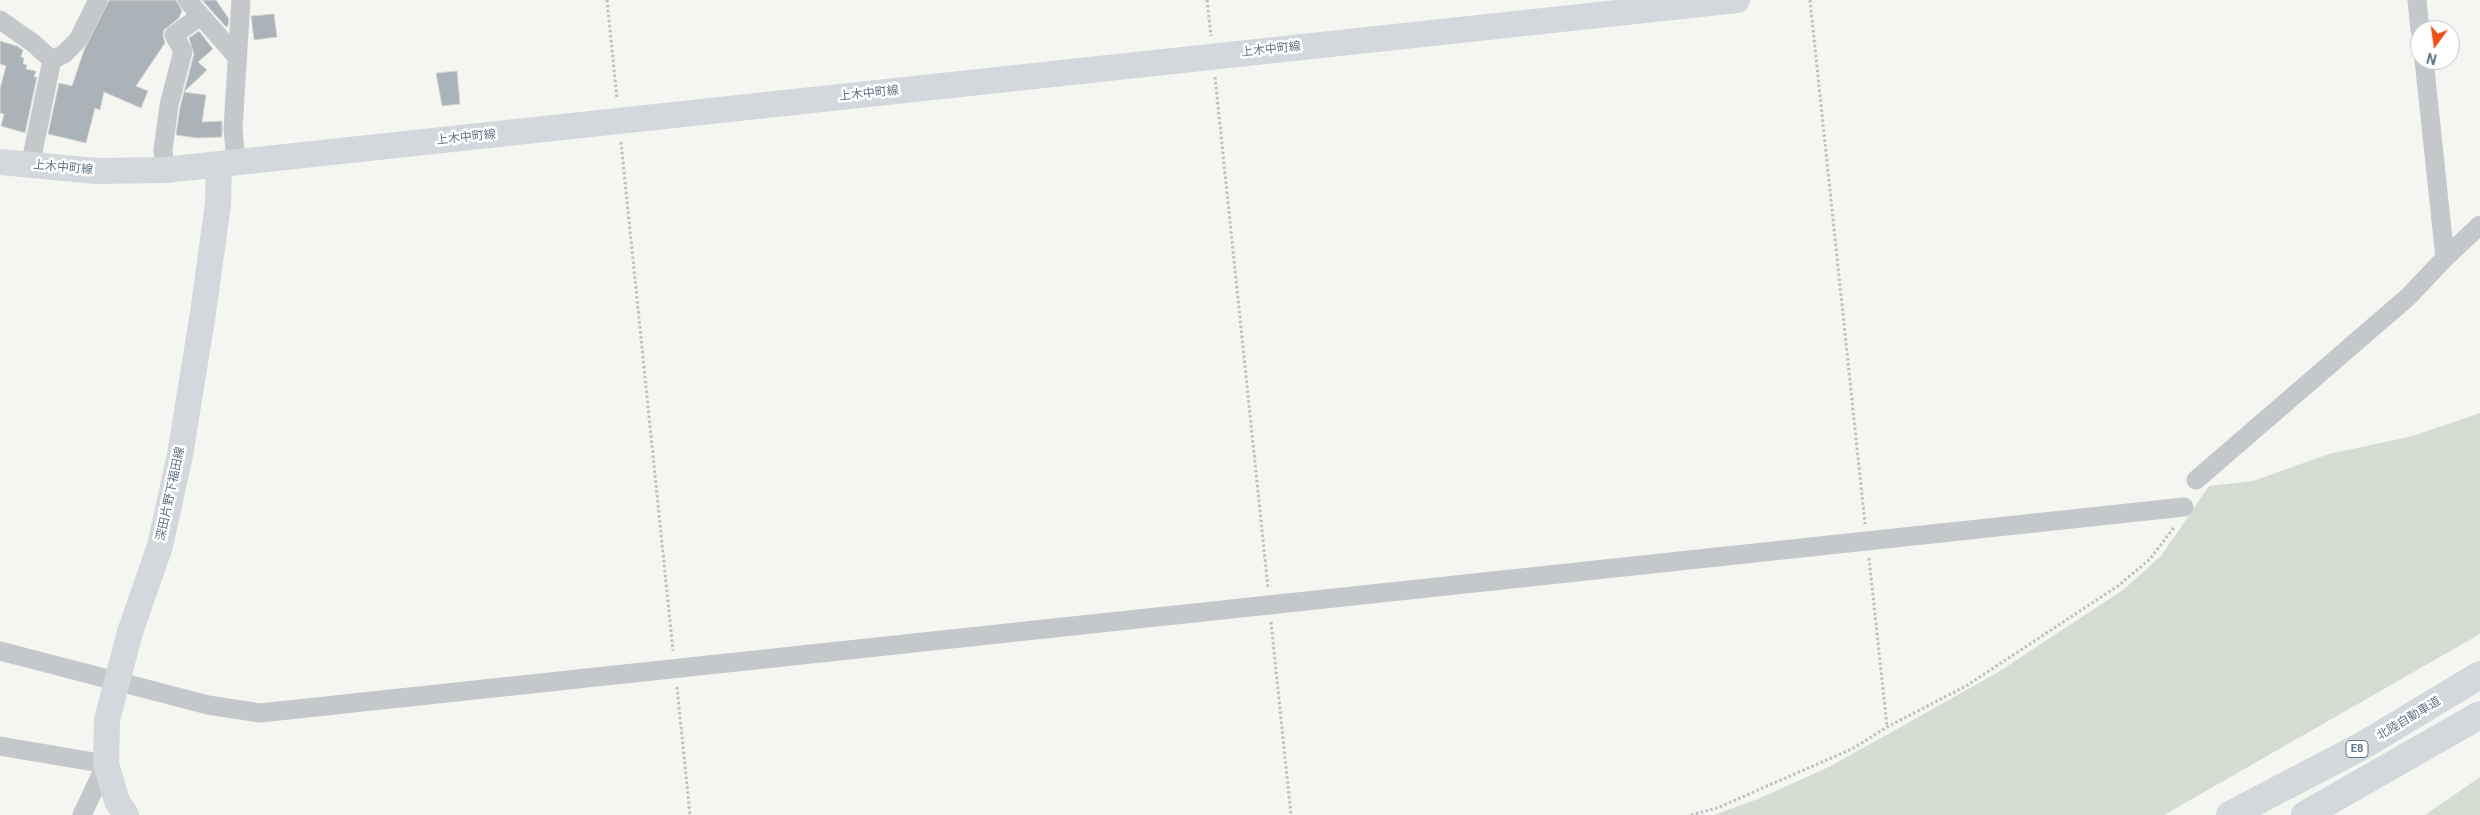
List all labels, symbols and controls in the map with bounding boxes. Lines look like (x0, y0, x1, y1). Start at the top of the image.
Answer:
north arrow (2410, 20, 2460, 70)
street label: 上木中町線 (1240, 40, 1302, 60)
text: N (2425, 50, 2438, 68)
street label: 上木中町線 (838, 84, 900, 104)
street label: 上木中町線 (435, 128, 497, 148)
street label: 上木中町線 (32, 158, 94, 178)
street label: 深田片野下福田線 (154, 446, 188, 542)
street label: 北陸自動車道 (2374, 694, 2444, 744)
road number: E8 (2346, 741, 2368, 758)

